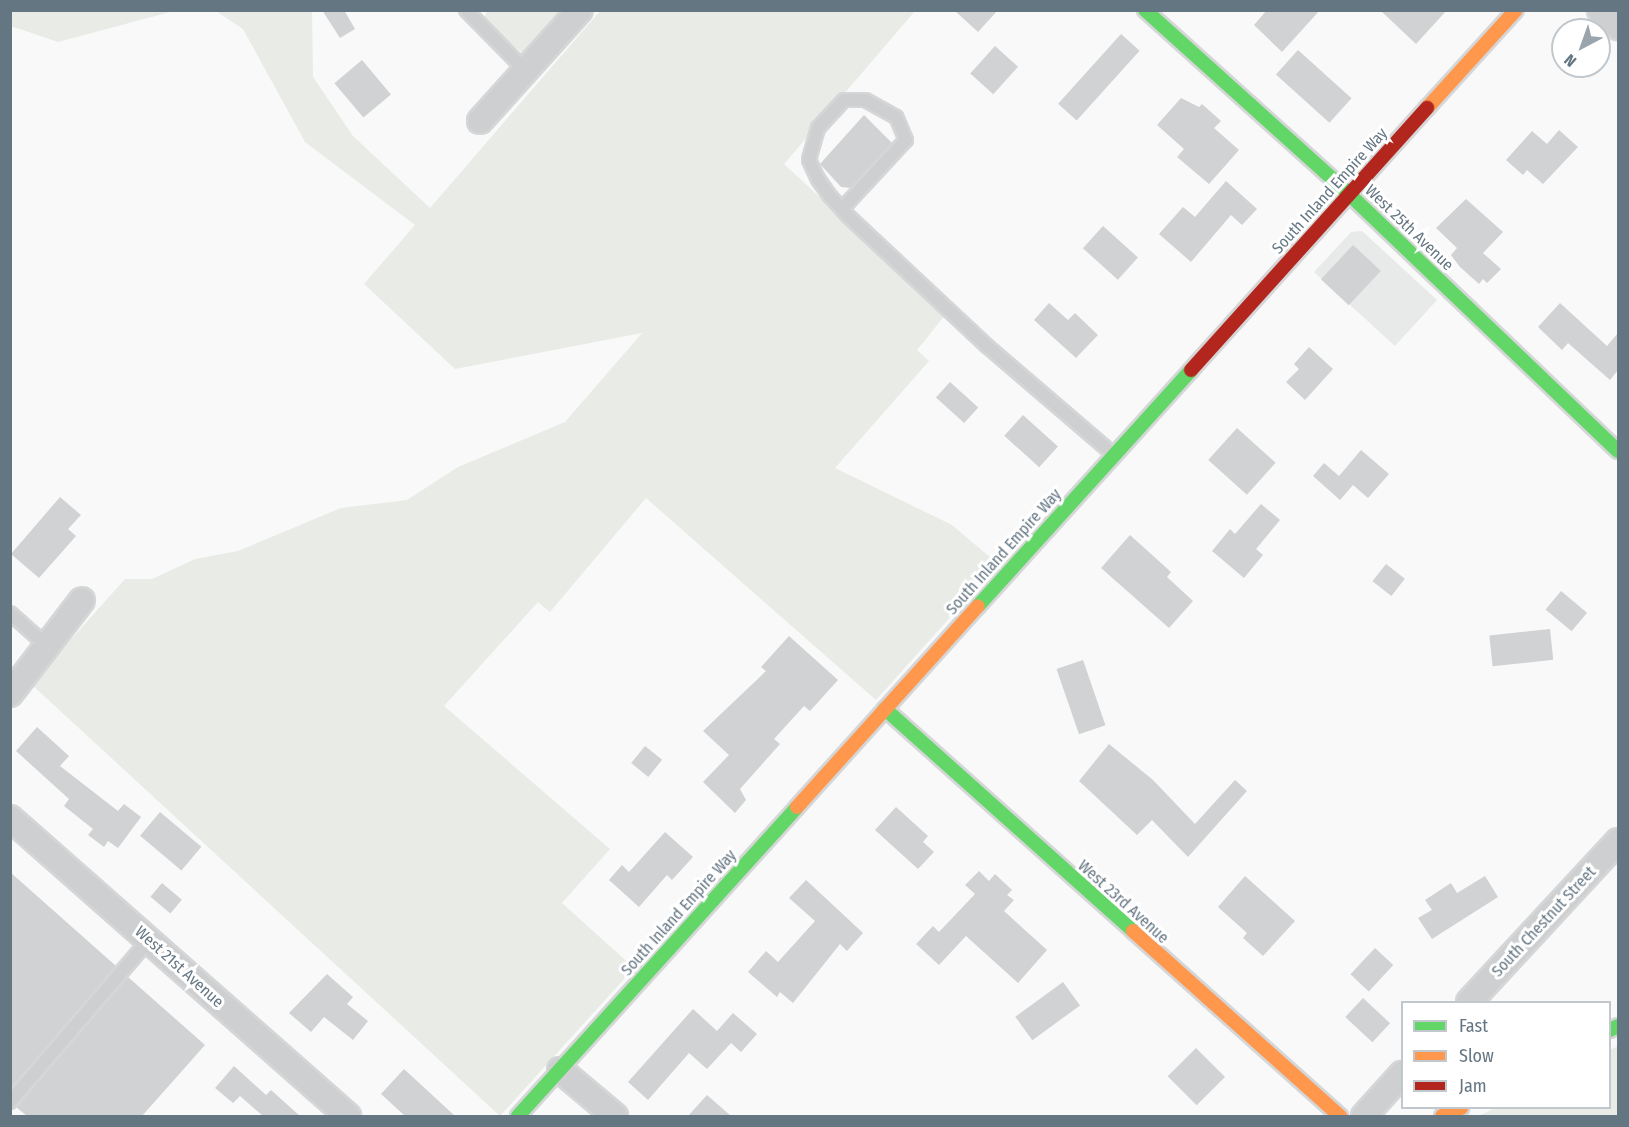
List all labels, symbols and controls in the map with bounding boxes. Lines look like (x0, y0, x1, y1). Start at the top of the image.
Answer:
north arrow (1551, 18, 1611, 78)
text: N (1560, 50, 1580, 71)
street label: South Inland Empire Way (1268, 124, 1392, 258)
street label: West 25th Avenue (1361, 181, 1457, 275)
street label: South Inland Empire Way (942, 485, 1066, 619)
street label: South Inland Empire Way (617, 846, 741, 980)
street label: West 23rd Avenue (1074, 856, 1172, 948)
street label: South Chestnut Street (1488, 863, 1600, 981)
street label: West 21st Avenue (131, 922, 227, 1012)
legend (1401, 1001, 1611, 1109)
text: Fast (1459, 1015, 1488, 1037)
text: Slow (1459, 1045, 1494, 1067)
text: Jam (1459, 1075, 1487, 1097)

